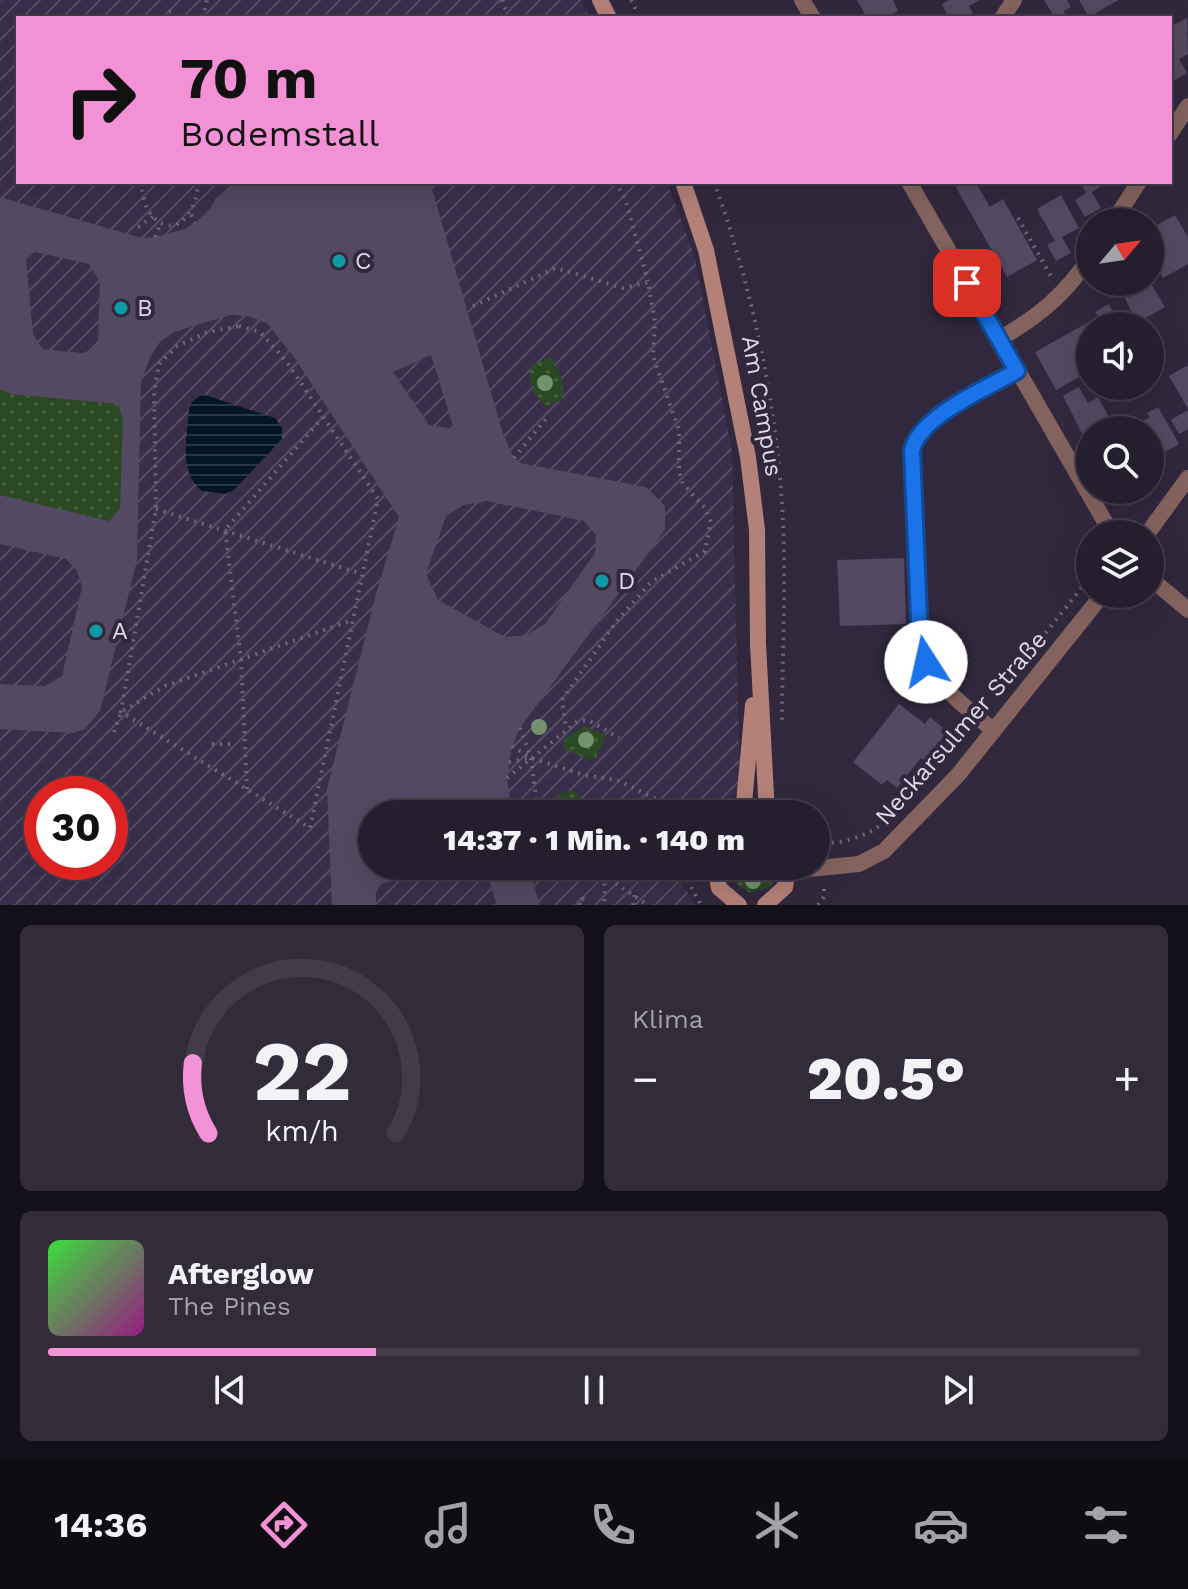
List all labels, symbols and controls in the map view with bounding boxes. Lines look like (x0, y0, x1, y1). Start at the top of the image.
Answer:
text: 70 m (180, 46, 317, 112)
icon: right (48, 48, 152, 152)
text: Bodemstall (180, 113, 379, 155)
north arrow (1076, 208, 1164, 296)
map controls (1076, 208, 1164, 608)
place label: C (355, 247, 371, 275)
pin (933, 249, 1001, 317)
marker: C (330, 252, 348, 270)
icon: arrive (945, 261, 989, 305)
place label: B (137, 294, 153, 322)
marker: B (112, 299, 130, 317)
button: sound (1076, 312, 1164, 400)
street label: Am Campus (736, 333, 788, 479)
button: search (1076, 416, 1164, 504)
button: layers (1076, 520, 1164, 608)
place label: D (618, 567, 635, 595)
marker: D (593, 572, 611, 590)
place label: A (112, 617, 128, 645)
position arrow (884, 620, 968, 704)
marker: A (87, 622, 105, 640)
street label: Neckarsulmer Straße (869, 626, 1053, 830)
speed limit sign: 30 (24, 776, 128, 880)
text: 14:37 · 1 Min. · 140 m (443, 822, 745, 857)
text: Klima (632, 1004, 703, 1034)
text: 22 (252, 1023, 352, 1120)
text: 20.5° (807, 1043, 965, 1114)
text: − (632, 1053, 659, 1105)
text: + (1113, 1053, 1140, 1105)
text: km/h (265, 1114, 339, 1148)
text: Afterglow (168, 1256, 314, 1291)
text: The Pines (168, 1291, 291, 1321)
icon: previous (208, 1368, 252, 1412)
icon: pause (572, 1368, 616, 1412)
icon: next (936, 1368, 980, 1412)
icon: directions (256, 1497, 312, 1553)
icon: music (420, 1497, 476, 1553)
icon: phone (585, 1497, 641, 1553)
icon: climate (749, 1497, 805, 1553)
icon: car (913, 1497, 969, 1553)
icon: filters (1078, 1497, 1134, 1553)
text: 14:36 (54, 1504, 147, 1546)

